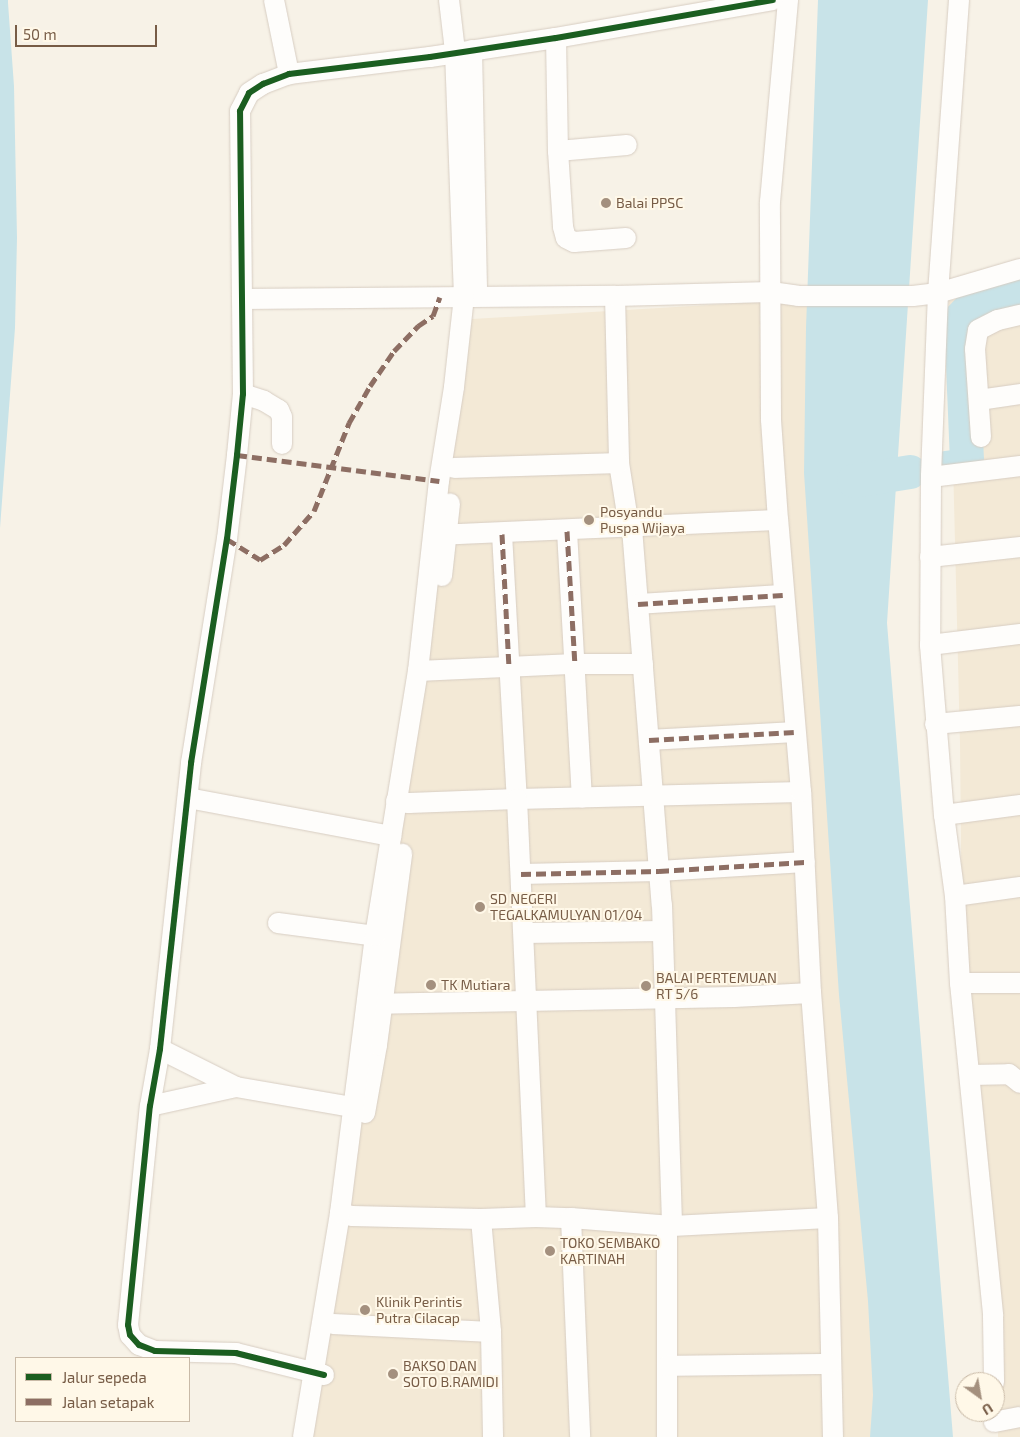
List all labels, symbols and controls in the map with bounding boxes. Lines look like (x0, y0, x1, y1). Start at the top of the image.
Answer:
scale bar (18, 15, 160, 47)
text: 50 m (23, 25, 57, 43)
place label: Balai PPSC (616, 195, 683, 211)
marker: Balai PPSC (600, 197, 612, 209)
place label: Posyandu Puspa Wijaya (600, 504, 685, 536)
marker: Posyandu Puspa Wijaya (582, 513, 596, 527)
place label: SD NEGERI TEGALKAMULYAN 01/04 (490, 891, 642, 924)
marker: SD NEGERI TEGALKAMULYAN 01/04 (474, 901, 486, 913)
place label: BALAI PERTEMUAN RT 5/6 (656, 970, 777, 1002)
place label: TK Mutiara (441, 977, 511, 993)
marker: TK Mutiara (425, 979, 437, 991)
marker: BALAI PERTEMUAN RT 5/6 (640, 980, 652, 992)
place label: TOKO SEMBAKO KARTINAH (560, 1235, 660, 1268)
marker: TOKO SEMBAKO KARTINAH (544, 1245, 556, 1257)
place label: Klinik Perintis Putra Cilacap (376, 1294, 463, 1326)
marker: Klinik Perintis Putra Cilacap (358, 1303, 372, 1317)
legend (15, 1357, 190, 1422)
place label: BAKSO DAN SOTO B.RAMIDI (403, 1358, 499, 1390)
text: Jalur sepeda (62, 1368, 147, 1386)
marker: BAKSO DAN SOTO B.RAMIDI (387, 1368, 399, 1380)
north arrow (955, 1372, 1005, 1422)
text: Jalan setapak (62, 1393, 154, 1411)
text: U (979, 1400, 996, 1419)

